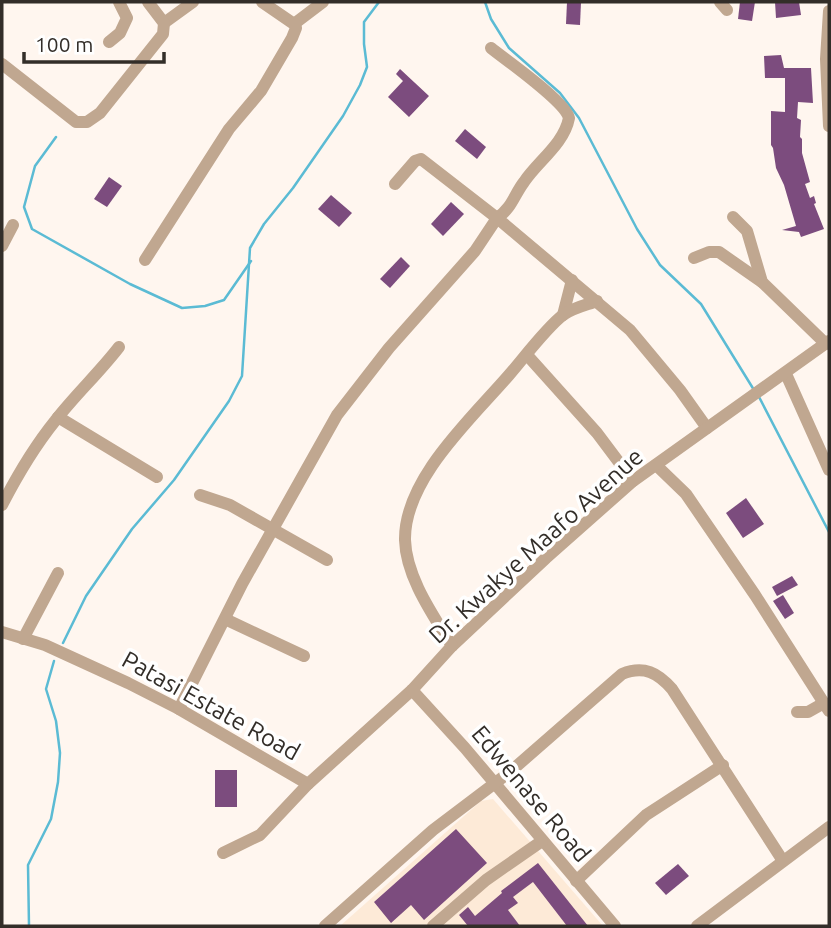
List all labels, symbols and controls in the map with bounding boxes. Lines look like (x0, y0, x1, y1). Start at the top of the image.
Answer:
scale bar (24, 21, 164, 65)
text: 100 m (35, 32, 93, 56)
street label: Dr. Kwakye Maafo Avenue (423, 442, 648, 649)
street label: Patasi Estate Road (118, 646, 305, 766)
street label: Edwenase Road (467, 720, 596, 867)

